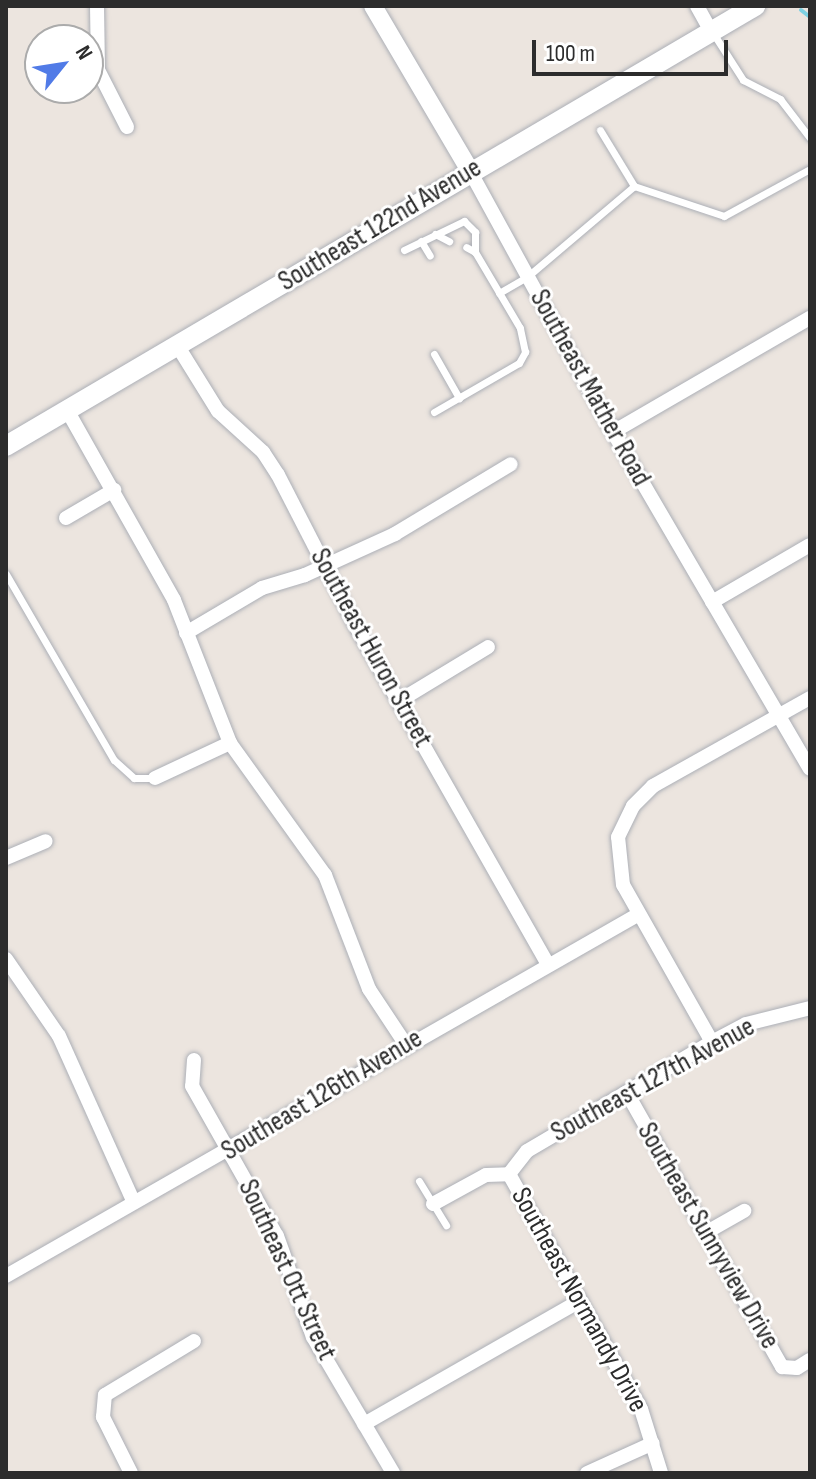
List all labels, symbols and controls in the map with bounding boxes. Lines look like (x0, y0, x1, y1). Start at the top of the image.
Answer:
north arrow (24, 24, 104, 104)
scale bar (536, 24, 732, 74)
text: 100 m (546, 39, 595, 68)
text: N (69, 41, 98, 65)
street label: Southeast 122nd Avenue (272, 151, 488, 299)
street label: Southeast Mather Road (522, 284, 658, 492)
street label: Southeast Huron Street (303, 543, 439, 753)
street label: Southeast 127th Avenue (545, 1010, 761, 1150)
street label: Southeast 126th Avenue (216, 1022, 428, 1168)
street label: Southeast Sunnyview Drive (630, 1117, 786, 1355)
street label: Southeast Ott Street (231, 1174, 343, 1366)
street label: Southeast Normandy Drive (503, 1182, 655, 1418)

